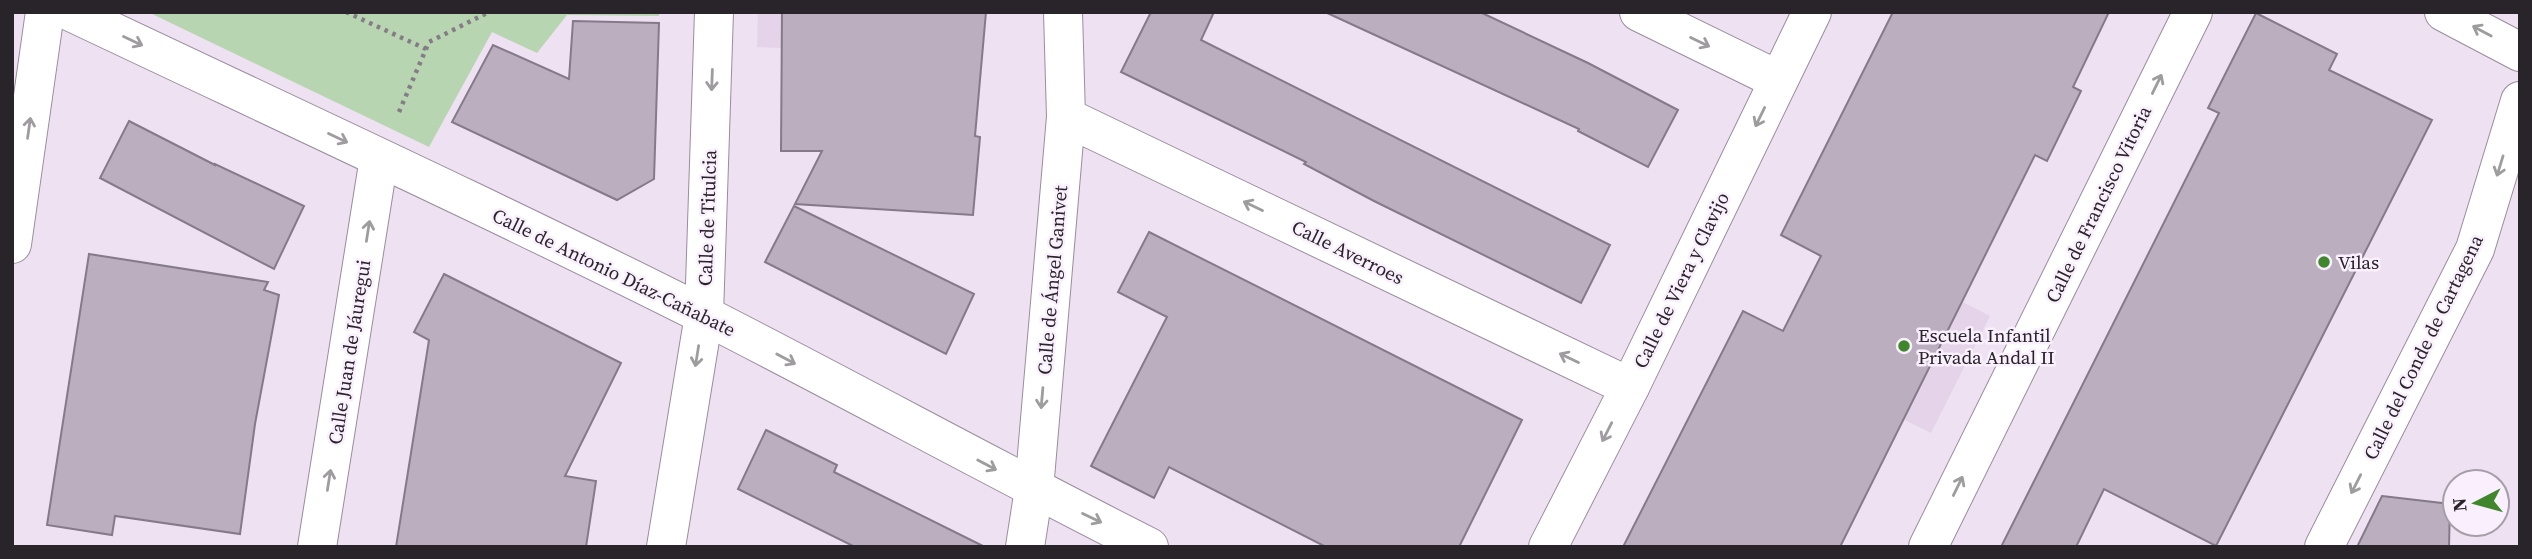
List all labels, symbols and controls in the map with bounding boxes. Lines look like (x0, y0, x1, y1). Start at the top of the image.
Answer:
one-way arrow (2472, 24, 2493, 38)
one-way arrow (122, 36, 143, 49)
one-way arrow (1689, 36, 1710, 50)
one-way arrow (705, 69, 718, 92)
one-way arrow (2151, 74, 2165, 95)
street label: Calle de Francisco Vitoria (2039, 101, 2157, 307)
one-way arrow (1752, 106, 1766, 127)
one-way arrow (22, 117, 35, 140)
one-way arrow (327, 132, 348, 146)
street label: Calle de Titulcia (692, 149, 722, 287)
one-way arrow (2492, 155, 2505, 177)
street label: Calle de Ángel Ganivet (1031, 183, 1073, 376)
street label: Calle de Viera y Clavijo (1627, 188, 1735, 372)
one-way arrow (1243, 199, 1264, 213)
street label: Calle de Antonio Díaz-Cañabate (488, 202, 740, 342)
street label: Calle Averroes (1288, 214, 1408, 290)
one-way arrow (362, 220, 375, 243)
street label: Calle del Conde de Cartagena (2357, 230, 2489, 464)
place label: Vilas (2338, 249, 2379, 275)
marker: Vilas (2316, 254, 2332, 270)
street label: Calle Juan de Jáuregui (322, 257, 376, 446)
place label: Escuela Infantil Privada Andal II (1918, 322, 2055, 370)
marker: Escuela Infantil Privada Andal II (1896, 338, 1912, 354)
one-way arrow (690, 344, 703, 367)
one-way arrow (1558, 351, 1580, 364)
one-way arrow (775, 352, 796, 366)
one-way arrow (1035, 386, 1048, 409)
one-way arrow (1600, 421, 1613, 442)
one-way arrow (976, 458, 997, 472)
north arrow (2441, 468, 2511, 538)
one-way arrow (322, 469, 335, 491)
one-way arrow (2348, 473, 2362, 494)
one-way arrow (1952, 476, 1966, 497)
text: N (2445, 496, 2473, 513)
one-way arrow (1081, 512, 1102, 526)

